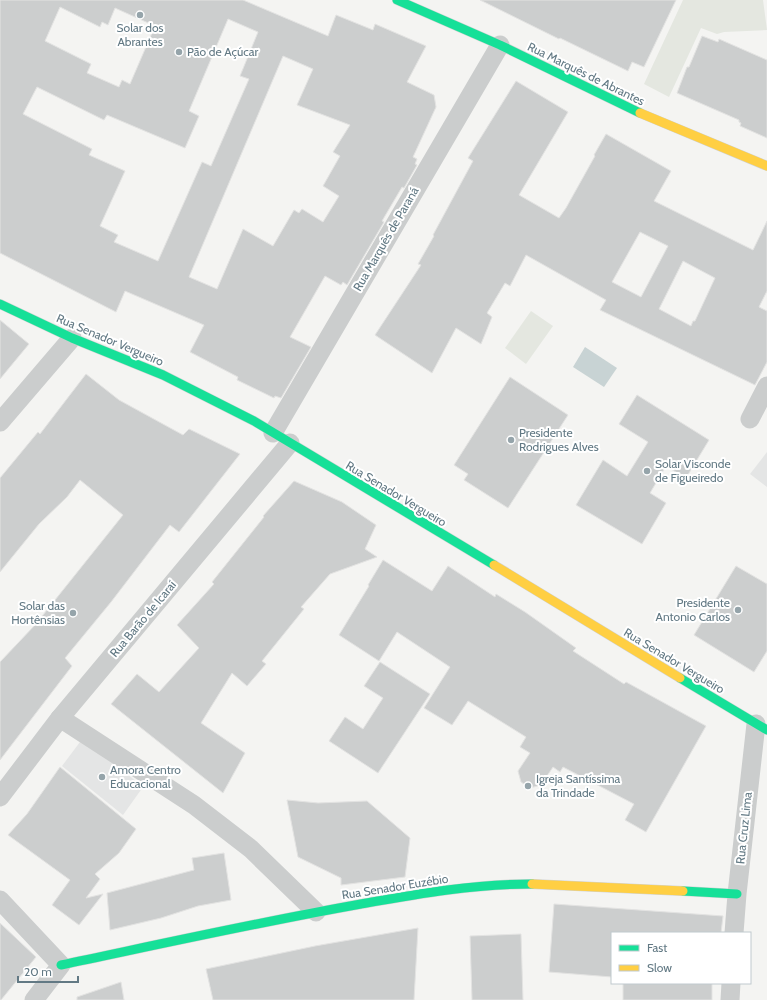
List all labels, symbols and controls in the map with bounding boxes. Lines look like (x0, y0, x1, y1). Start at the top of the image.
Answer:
marker: Solar dos Abrantes (135, 10, 145, 20)
place label: Solar dos Abrantes (117, 20, 163, 49)
street label: Rua Marquês de Abrantes (525, 39, 647, 108)
place label: Pão de Açúcar (187, 44, 258, 59)
marker: Pão de Açúcar (174, 47, 184, 57)
street label: Rua Marquês de Paraná (350, 184, 422, 293)
street label: Rua Senador Vergueiro (54, 310, 166, 369)
place label: Presidente Rodrigues Alves (519, 425, 599, 454)
marker: Presidente Rodrigues Alves (506, 435, 516, 445)
place label: Solar Visconde de Figueiredo (655, 456, 731, 485)
street label: Rua Senador Vergueiro (343, 458, 450, 530)
marker: Solar Visconde de Figueiredo (642, 466, 652, 476)
street label: Rua Barão de Icaraí (106, 577, 179, 660)
place label: Presidente Antonio Carlos (656, 595, 730, 624)
place label: Solar das Hortênsias (11, 598, 65, 627)
marker: Presidente Antonio Carlos (733, 605, 743, 615)
marker: Solar das Hortênsias (68, 608, 78, 618)
street label: Rua Senador Vergueiro (621, 625, 728, 697)
place label: Amora Centro Educacional (110, 762, 181, 791)
place label: Igreja Santíssima da Trindade (536, 771, 621, 800)
marker: Amora Centro Educacional (97, 772, 107, 782)
marker: Igreja Santíssima da Trindade (523, 781, 533, 791)
street label: Rua Cruz Lima (732, 791, 755, 865)
street label: Rua Senador Euzébio (341, 871, 450, 902)
legend (611, 932, 751, 984)
text: Fast (647, 940, 667, 955)
scale bar (18, 958, 78, 984)
text: Slow (647, 960, 672, 975)
text: 20 m (24, 964, 52, 979)

